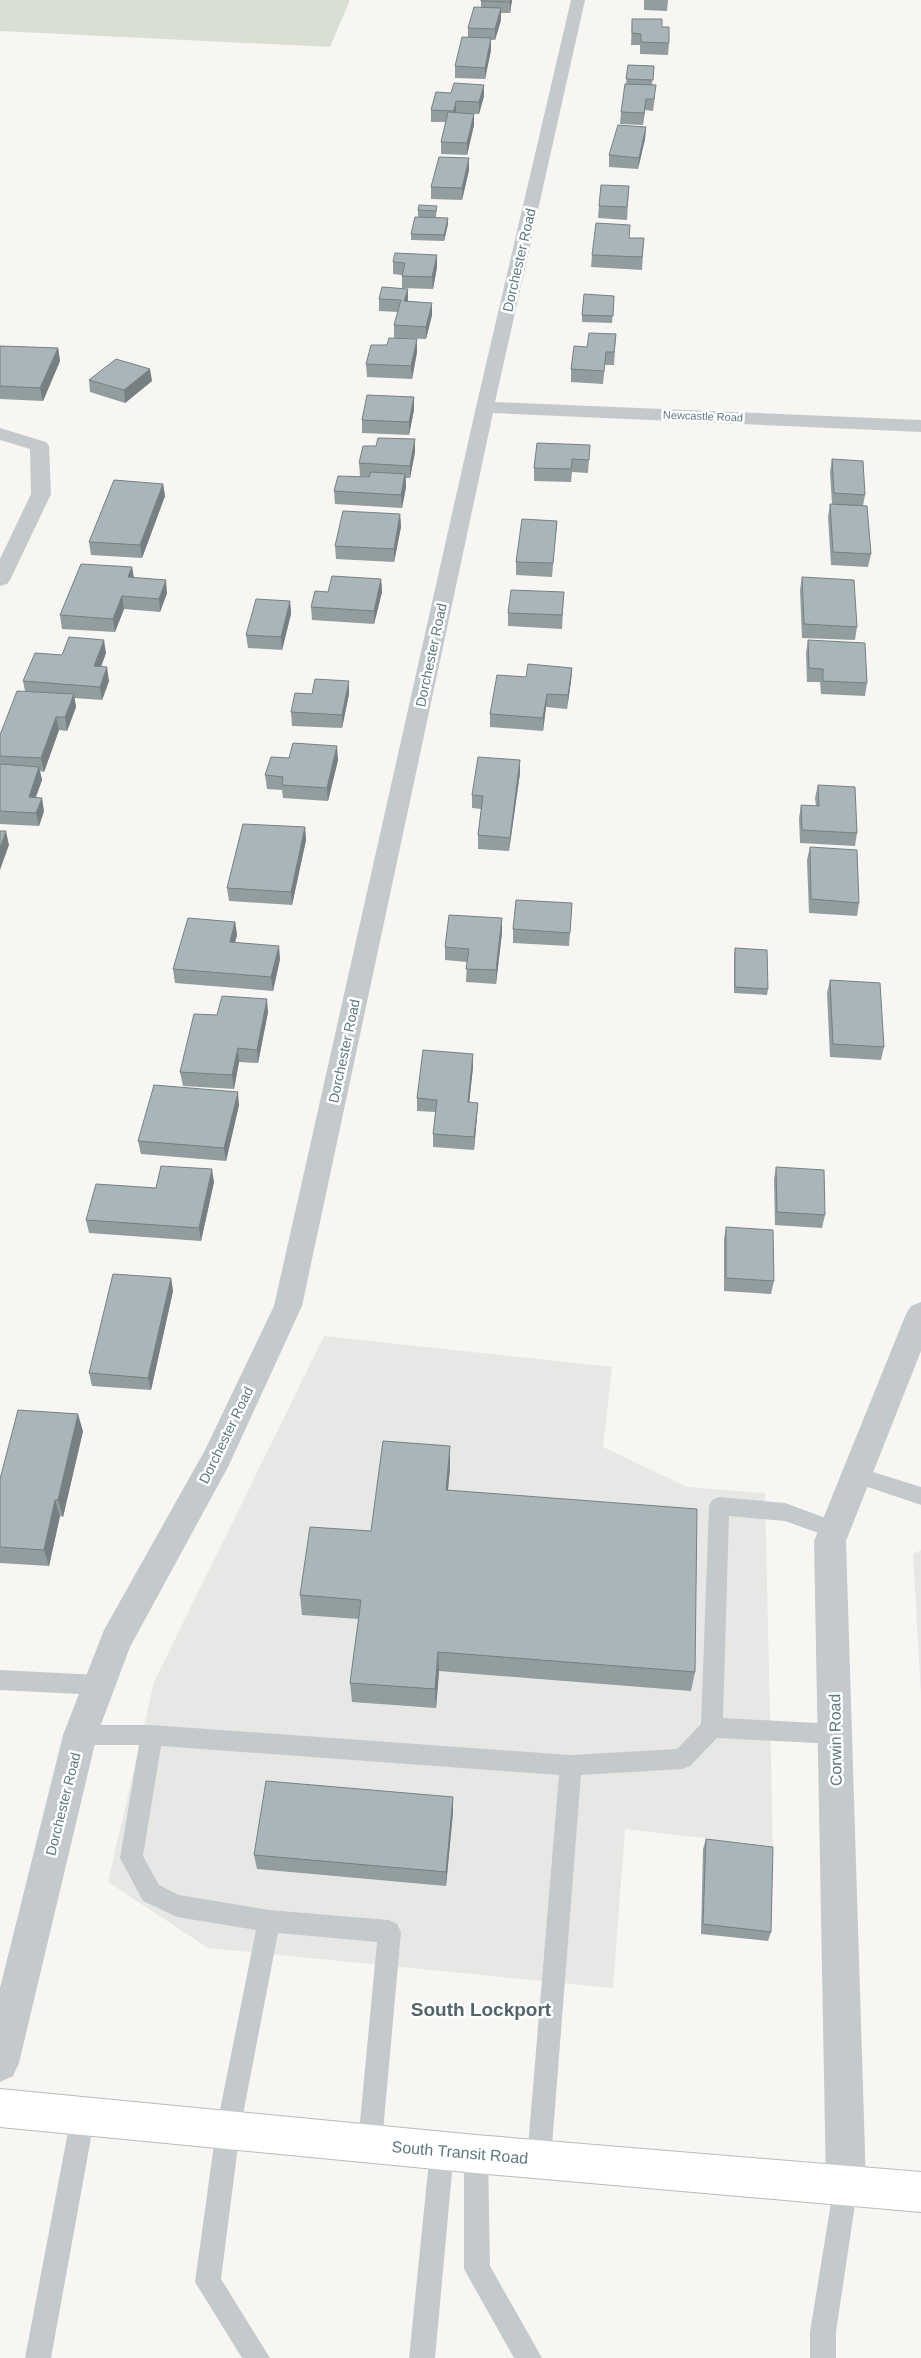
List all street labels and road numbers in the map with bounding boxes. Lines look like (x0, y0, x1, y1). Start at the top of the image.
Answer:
street label: Dorchester Road (499, 207, 539, 313)
street label: Newcastle Road (663, 409, 743, 423)
street label: Dorchester Road (412, 602, 450, 708)
street label: Dorchester Road (325, 998, 363, 1104)
street label: Dorchester Road (196, 1384, 256, 1486)
street label: Corwin Road (826, 1694, 845, 1786)
street label: Dorchester Road (42, 1751, 84, 1857)
street label: South Transit Road (391, 2138, 529, 2167)

